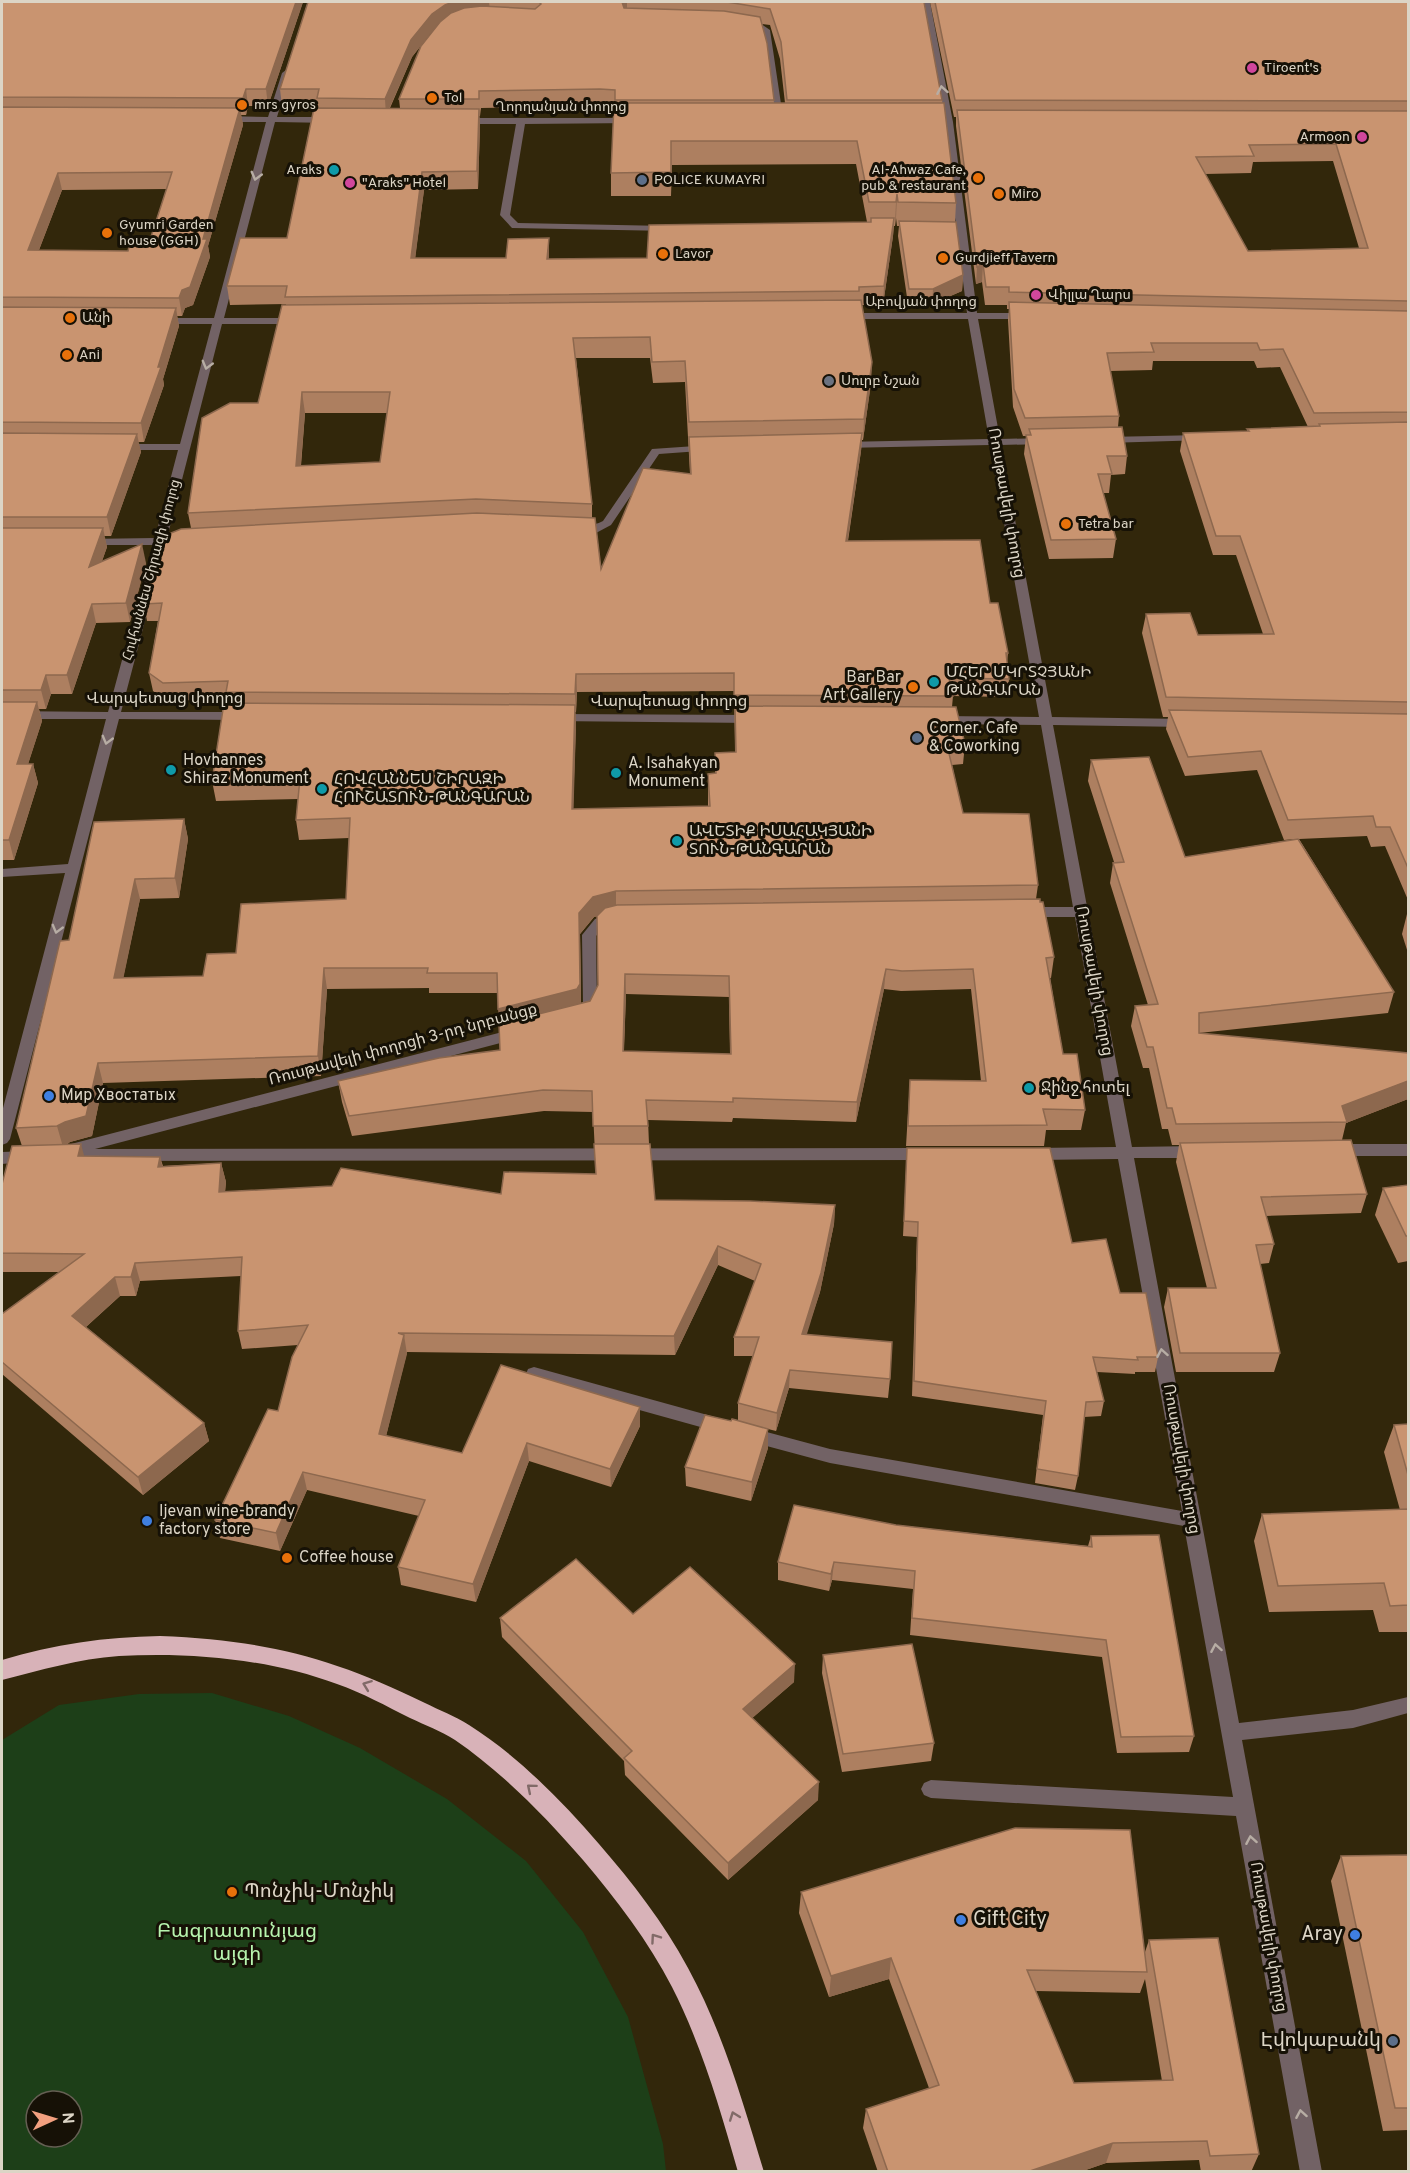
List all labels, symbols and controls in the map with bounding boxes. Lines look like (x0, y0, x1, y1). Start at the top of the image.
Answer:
place label: Tiroent's (1264, 60, 1319, 77)
marker: Tiroent's (1245, 61, 1259, 75)
one-way arrow (936, 85, 949, 95)
place label: Tol (444, 90, 462, 107)
marker: Tol (425, 91, 439, 105)
place label: mrs gyros (254, 97, 316, 114)
marker: mrs gyros (235, 98, 249, 112)
street label: Ղորղանյան փողոց (495, 99, 627, 116)
place label: Armoon (1299, 129, 1350, 146)
marker: Armoon (1355, 130, 1369, 144)
place label: Araks (286, 162, 322, 179)
place label: Al-Ahwaz Cafe, pub & restaurant (861, 162, 966, 195)
marker: Araks (327, 163, 341, 177)
one-way arrow (251, 171, 264, 181)
marker: Al-Ahwaz Cafe, pub & restaurant (971, 171, 985, 185)
place label: POLICE KUMAYRI (654, 172, 765, 189)
marker: POLICE KUMAYRI (635, 173, 649, 187)
place label: "Araks" Hotel (362, 175, 446, 192)
marker: "Araks" Hotel (343, 176, 357, 190)
place label: Miro (1011, 186, 1039, 203)
marker: Miro (992, 187, 1006, 201)
place label: Gyumri Garden house (GGH) (119, 217, 214, 250)
marker: Gyumri Garden house (GGH) (100, 226, 114, 240)
place label: Lavor (675, 246, 711, 263)
marker: Lavor (656, 247, 670, 261)
place label: Gurdjieff Tavern (955, 250, 1055, 267)
marker: Gurdjieff Tavern (936, 251, 950, 265)
place label: Վիլլա Ղարս (1048, 287, 1131, 304)
marker: Վիլլա Ղարս (1029, 288, 1043, 302)
street label: Աբովյան փողոց (865, 294, 977, 311)
place label: Անի (82, 310, 110, 327)
marker: Անի (63, 311, 77, 325)
place label: Ani (79, 347, 100, 364)
marker: Ani (60, 348, 74, 362)
one-way arrow (201, 360, 214, 370)
place label: Սուրբ Նշան (841, 373, 920, 390)
marker: Սուրբ Նշան (822, 374, 836, 388)
street label: Ռուսթավելի փողոց (983, 426, 1029, 580)
street label: Հովհաննես Շիրազի փողոց (120, 477, 184, 663)
place label: Tetra bar (1078, 516, 1134, 533)
marker: Tetra bar (1059, 517, 1073, 531)
place label: ՄՀԵՐ ՄԿՐՏՉՅԱՆԻ ԹԱՆԳԱՐԱՆ (946, 663, 1092, 701)
place label: Bar Bar Art Gallery (822, 668, 901, 706)
marker: ՄՀԵՐ ՄԿՐՏՉՅԱՆԻ ԹԱՆԳԱՐԱՆ (927, 675, 941, 689)
marker: Bar Bar Art Gallery (906, 680, 920, 694)
street label: Վարպետաց փողոց (87, 689, 243, 709)
street label: Վարպետաց փողոց (591, 692, 747, 712)
place label: Corner. Cafe & Coworking (929, 719, 1020, 757)
marker: Corner. Cafe & Coworking (910, 731, 924, 745)
one-way arrow (102, 735, 115, 745)
place label: Hovhannes Shiraz Monument (183, 751, 309, 789)
place label: A. Isahakyan Monument (628, 754, 718, 792)
marker: Hovhannes Shiraz Monument (164, 763, 178, 777)
marker: A. Isahakyan Monument (609, 766, 623, 780)
place label: ՀՈՎՀԱՆՆԵՍ ՇԻՐԱԶԻ ՀՈՒՇԱՏՈՒՆ-ԹԱՆԳԱՐԱՆ (334, 770, 530, 808)
marker: ՀՈՎՀԱՆՆԵՍ ՇԻՐԱԶԻ ՀՈՒՇԱՏՈՒՆ-ԹԱՆԳԱՐԱՆ (315, 782, 329, 796)
place label: ԱՎԵՏԻՔ ԻՍԱՀԱԿՅԱՆԻ ՏՈՒՆ-ԹԱՆԳԱՐԱՆ (689, 822, 872, 860)
marker: ԱՎԵՏԻՔ ԻՍԱՀԱԿՅԱՆԻ ՏՈՒՆ-ԹԱՆԳԱՐԱՆ (670, 834, 684, 848)
street label: Ռուսթավելի փողոց (1071, 904, 1117, 1058)
one-way arrow (52, 924, 65, 934)
street label: Ռուսթավելի փողոցի 3-րդ նրբանցք (267, 999, 539, 1091)
place label: Ջինջ հոտել (1041, 1078, 1130, 1098)
marker: Ջինջ հոտել (1022, 1081, 1036, 1095)
place label: Мир Хвостатых (61, 1086, 176, 1106)
marker: Мир Хвостатых (42, 1089, 56, 1103)
one-way arrow (1156, 1348, 1169, 1358)
street label: Ռուսթավելի փողոց (1158, 1382, 1204, 1536)
place label: Ijevan wine-brandy factory store (159, 1502, 295, 1540)
marker: Ijevan wine-brandy factory store (140, 1514, 154, 1528)
place label: Coffee house (299, 1548, 394, 1568)
marker: Coffee house (280, 1551, 294, 1565)
one-way arrow (1210, 1643, 1223, 1653)
one-way arrow (362, 1680, 373, 1692)
one-way arrow (527, 1785, 538, 1796)
one-way arrow (1245, 1835, 1257, 1844)
street label: Ռուսթավելի փողոց (1245, 1860, 1291, 2014)
place label: Պոնչիկ-Մոնչիկ (244, 1879, 394, 1905)
marker: Պոնչիկ-Մոնչիկ (225, 1885, 239, 1899)
place label: Gift City (973, 1907, 1047, 1933)
marker: Gift City (954, 1913, 968, 1927)
park label: Բագրատունյաց այգի (157, 1919, 317, 1968)
place label: Aray (1301, 1922, 1343, 1948)
marker: Aray (1348, 1928, 1362, 1942)
one-way arrow (652, 1933, 663, 1944)
place label: Էվոկաբանկ (1260, 2028, 1381, 2054)
marker: Էվոկաբանկ (1386, 2034, 1400, 2048)
north arrow (24, 2089, 84, 2149)
one-way arrow (1295, 2109, 1308, 2119)
one-way arrow (728, 2111, 741, 2122)
text: N (57, 2112, 77, 2125)

